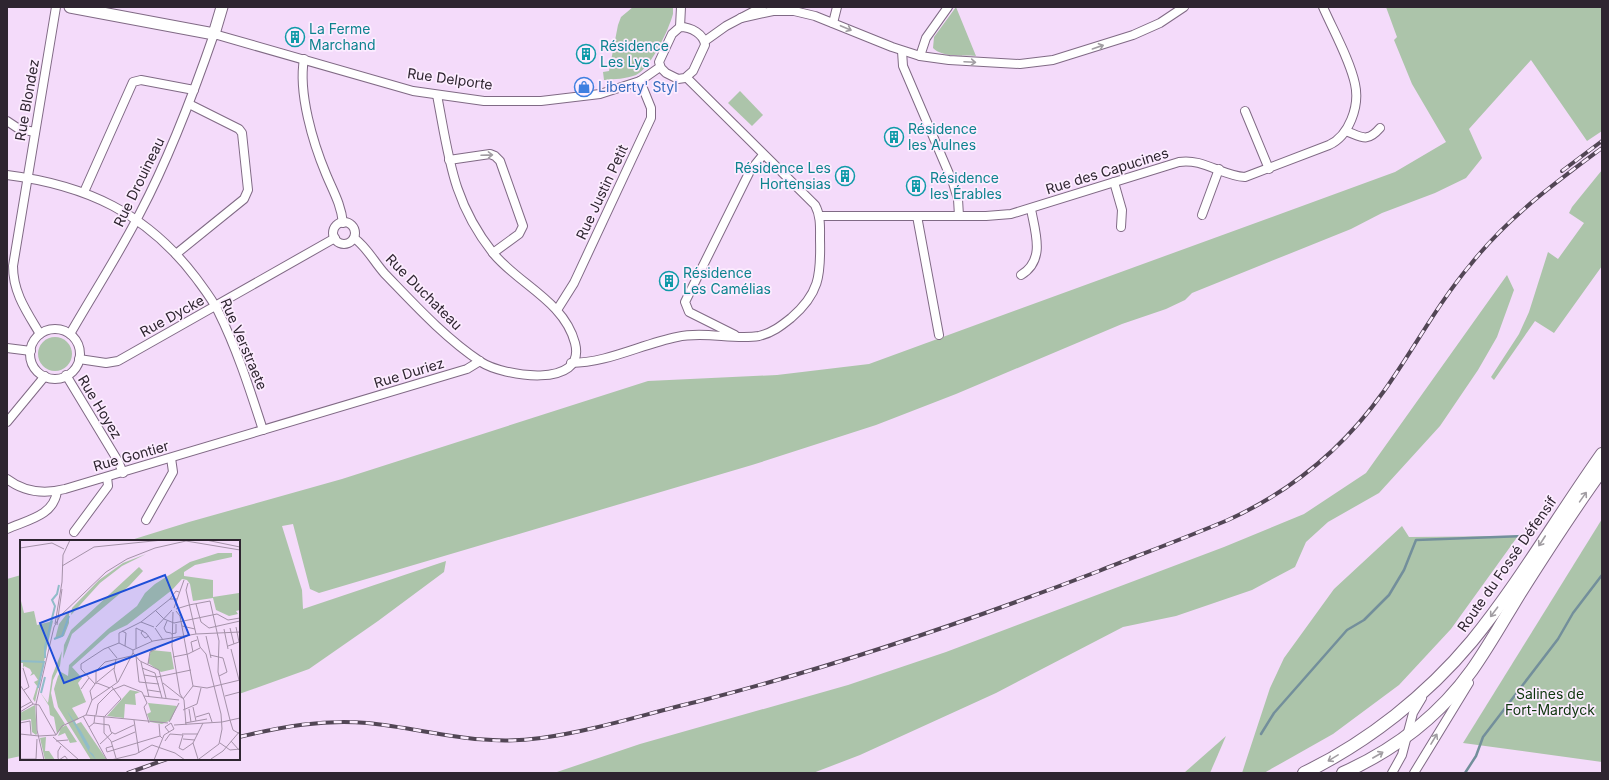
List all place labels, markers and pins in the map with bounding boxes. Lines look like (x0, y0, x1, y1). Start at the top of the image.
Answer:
place label: La Ferme Marchand (309, 20, 376, 53)
building icon: La Ferme Marchand (284, 26, 306, 48)
place label: Résidence Les Lys (600, 37, 669, 70)
building icon: Résidence Les Lys (575, 43, 597, 65)
shop icon: Liberty' Styl (573, 76, 595, 98)
place label: Liberty' Styl (598, 78, 678, 95)
place label: Résidence les Aulnes (908, 120, 977, 153)
building icon: Résidence les Aulnes (883, 126, 905, 148)
place label: Résidence Les Hortensias (735, 159, 831, 192)
building icon: Résidence Les Hortensias (834, 165, 856, 187)
place label: Résidence les Érables (930, 169, 1002, 202)
building icon: Résidence les Érables (905, 175, 927, 197)
place label: Résidence Les Camélias (683, 264, 771, 297)
building icon: Résidence Les Camélias (658, 270, 680, 292)

